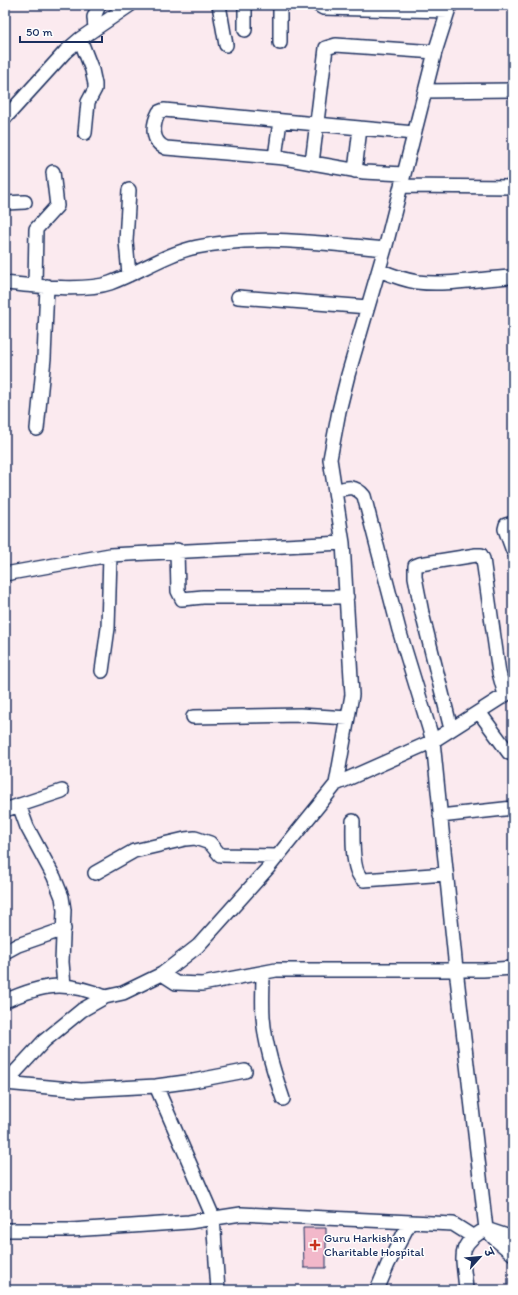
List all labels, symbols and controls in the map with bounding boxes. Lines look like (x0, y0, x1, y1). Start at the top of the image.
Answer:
scale bar (20, 18, 102, 44)
text: 50 m (26, 25, 52, 39)
place label: Guru Harkishan Charitable Hospital (324, 1231, 425, 1259)
north arrow (460, 1237, 500, 1277)
marker: Guru Harkishan Charitable Hospital (309, 1239, 321, 1251)
text: उ (481, 1246, 497, 1260)

